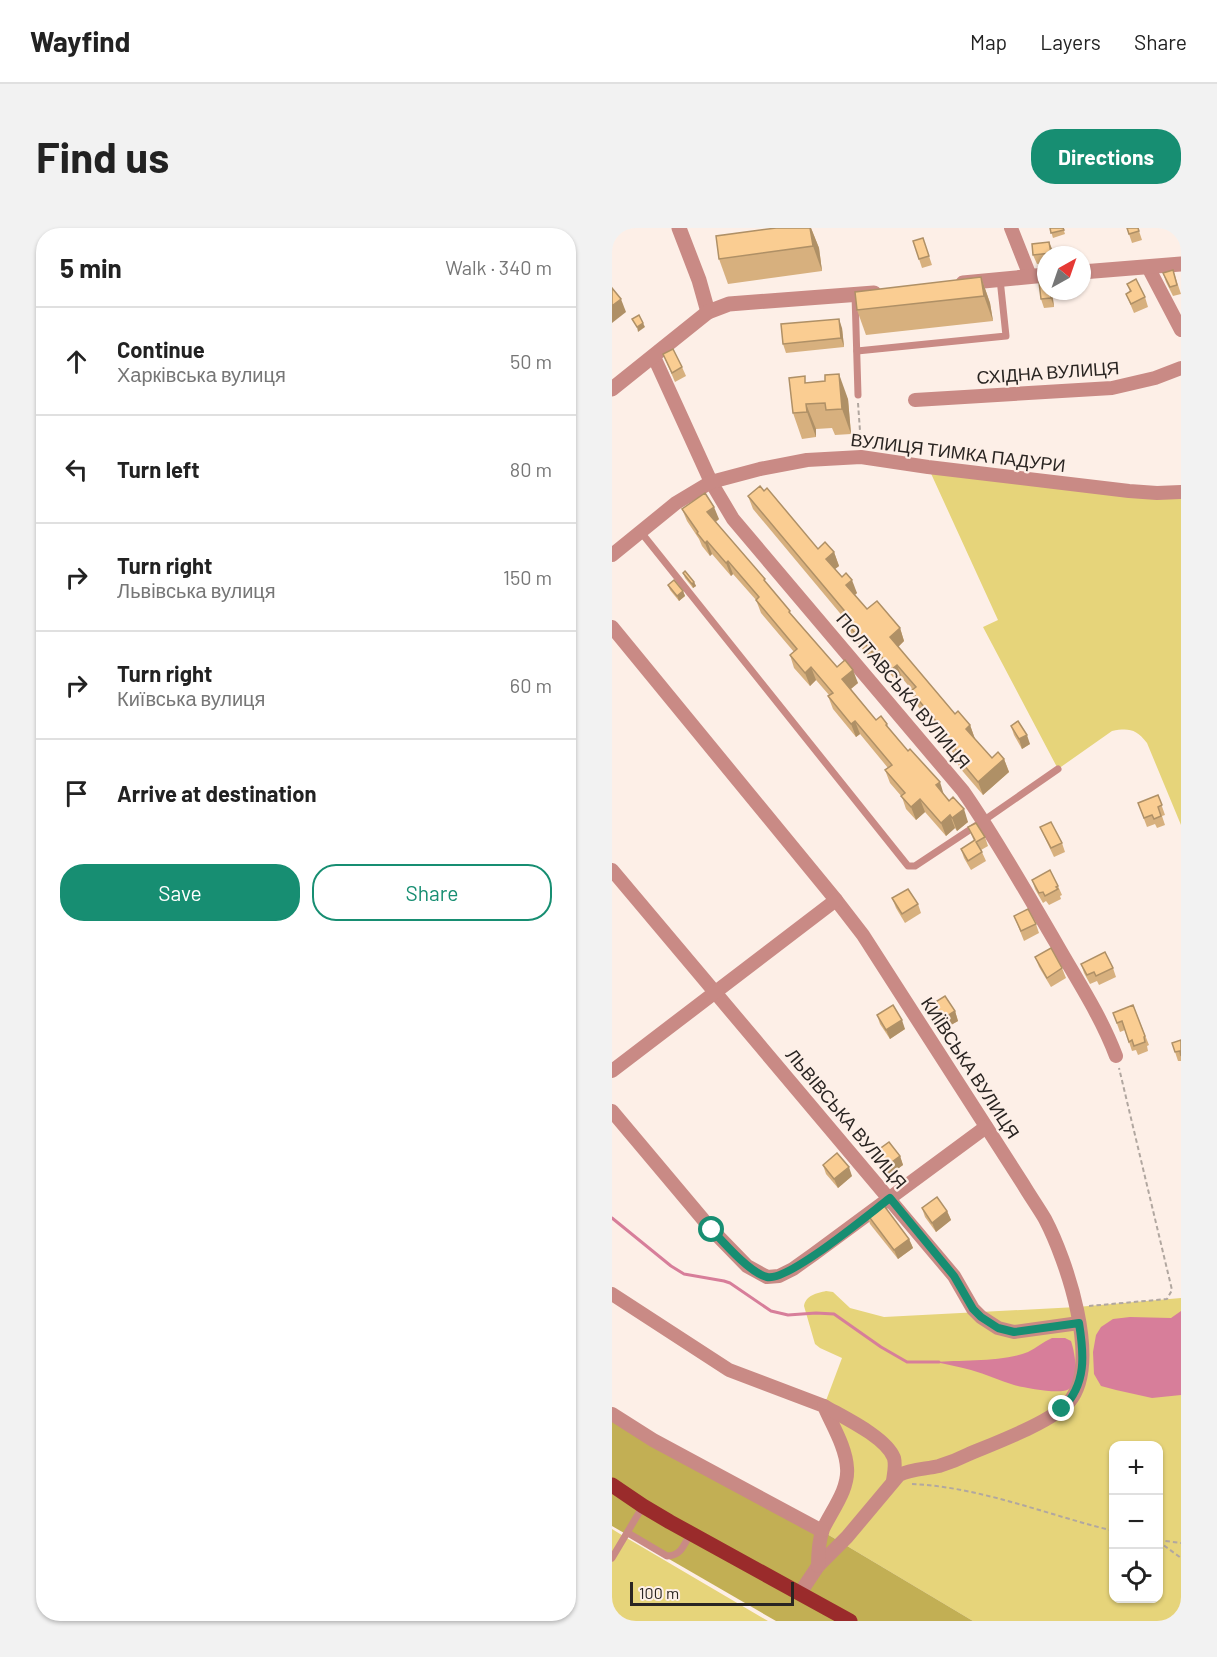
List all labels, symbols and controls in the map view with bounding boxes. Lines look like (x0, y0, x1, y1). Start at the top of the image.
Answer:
text: Wayfind (30, 24, 130, 58)
text: Map (970, 29, 1007, 54)
text: Layers (1040, 29, 1101, 54)
text: Share (1134, 29, 1187, 54)
button: Directions (1031, 129, 1181, 184)
text: Find us (36, 131, 169, 181)
north arrow (1037, 246, 1091, 300)
text: 5 min (60, 252, 122, 283)
text: Walk · 340 m (445, 255, 552, 279)
text: Continue (117, 336, 205, 362)
icon: ahead (60, 345, 93, 378)
text: 50 m (510, 349, 552, 373)
street label: СХІДНА ВУЛИЦЯ (976, 356, 1120, 388)
text: Харківська вулиця (117, 362, 286, 386)
street label: ВУЛИЦЯ ТИМКА ПАДУРИ (849, 428, 1067, 476)
icon: left (60, 453, 93, 486)
text: Turn left (117, 456, 200, 482)
text: 80 m (510, 457, 552, 481)
text: Turn right (117, 552, 212, 578)
icon: right (60, 561, 93, 594)
text: 150 m (503, 565, 552, 589)
text: Львівська вулиця (117, 578, 276, 602)
street label: ПОЛТАВСЬКА ВУЛИЦЯ (832, 608, 975, 773)
text: Turn right (117, 660, 212, 686)
icon: right (60, 669, 93, 702)
text: 60 m (510, 673, 552, 697)
text: Київська вулиця (117, 686, 265, 710)
icon: arrive (60, 777, 93, 810)
text: Arrive at destination (117, 780, 316, 806)
button: Save (60, 864, 300, 921)
button: Share (312, 864, 552, 921)
street label: КИЇВСЬКА ВУЛИЦЯ (917, 993, 1025, 1142)
street label: ЛЬВІВСЬКА ВУЛИЦЯ (782, 1044, 912, 1193)
route start (698, 1216, 724, 1242)
route end (1048, 1395, 1074, 1421)
map controls (1109, 1441, 1163, 1603)
button: + (1109, 1441, 1163, 1495)
button: − (1109, 1495, 1163, 1549)
button: locate (1109, 1549, 1163, 1603)
scale bar (630, 1579, 794, 1606)
text: 100 m (639, 1583, 679, 1602)

